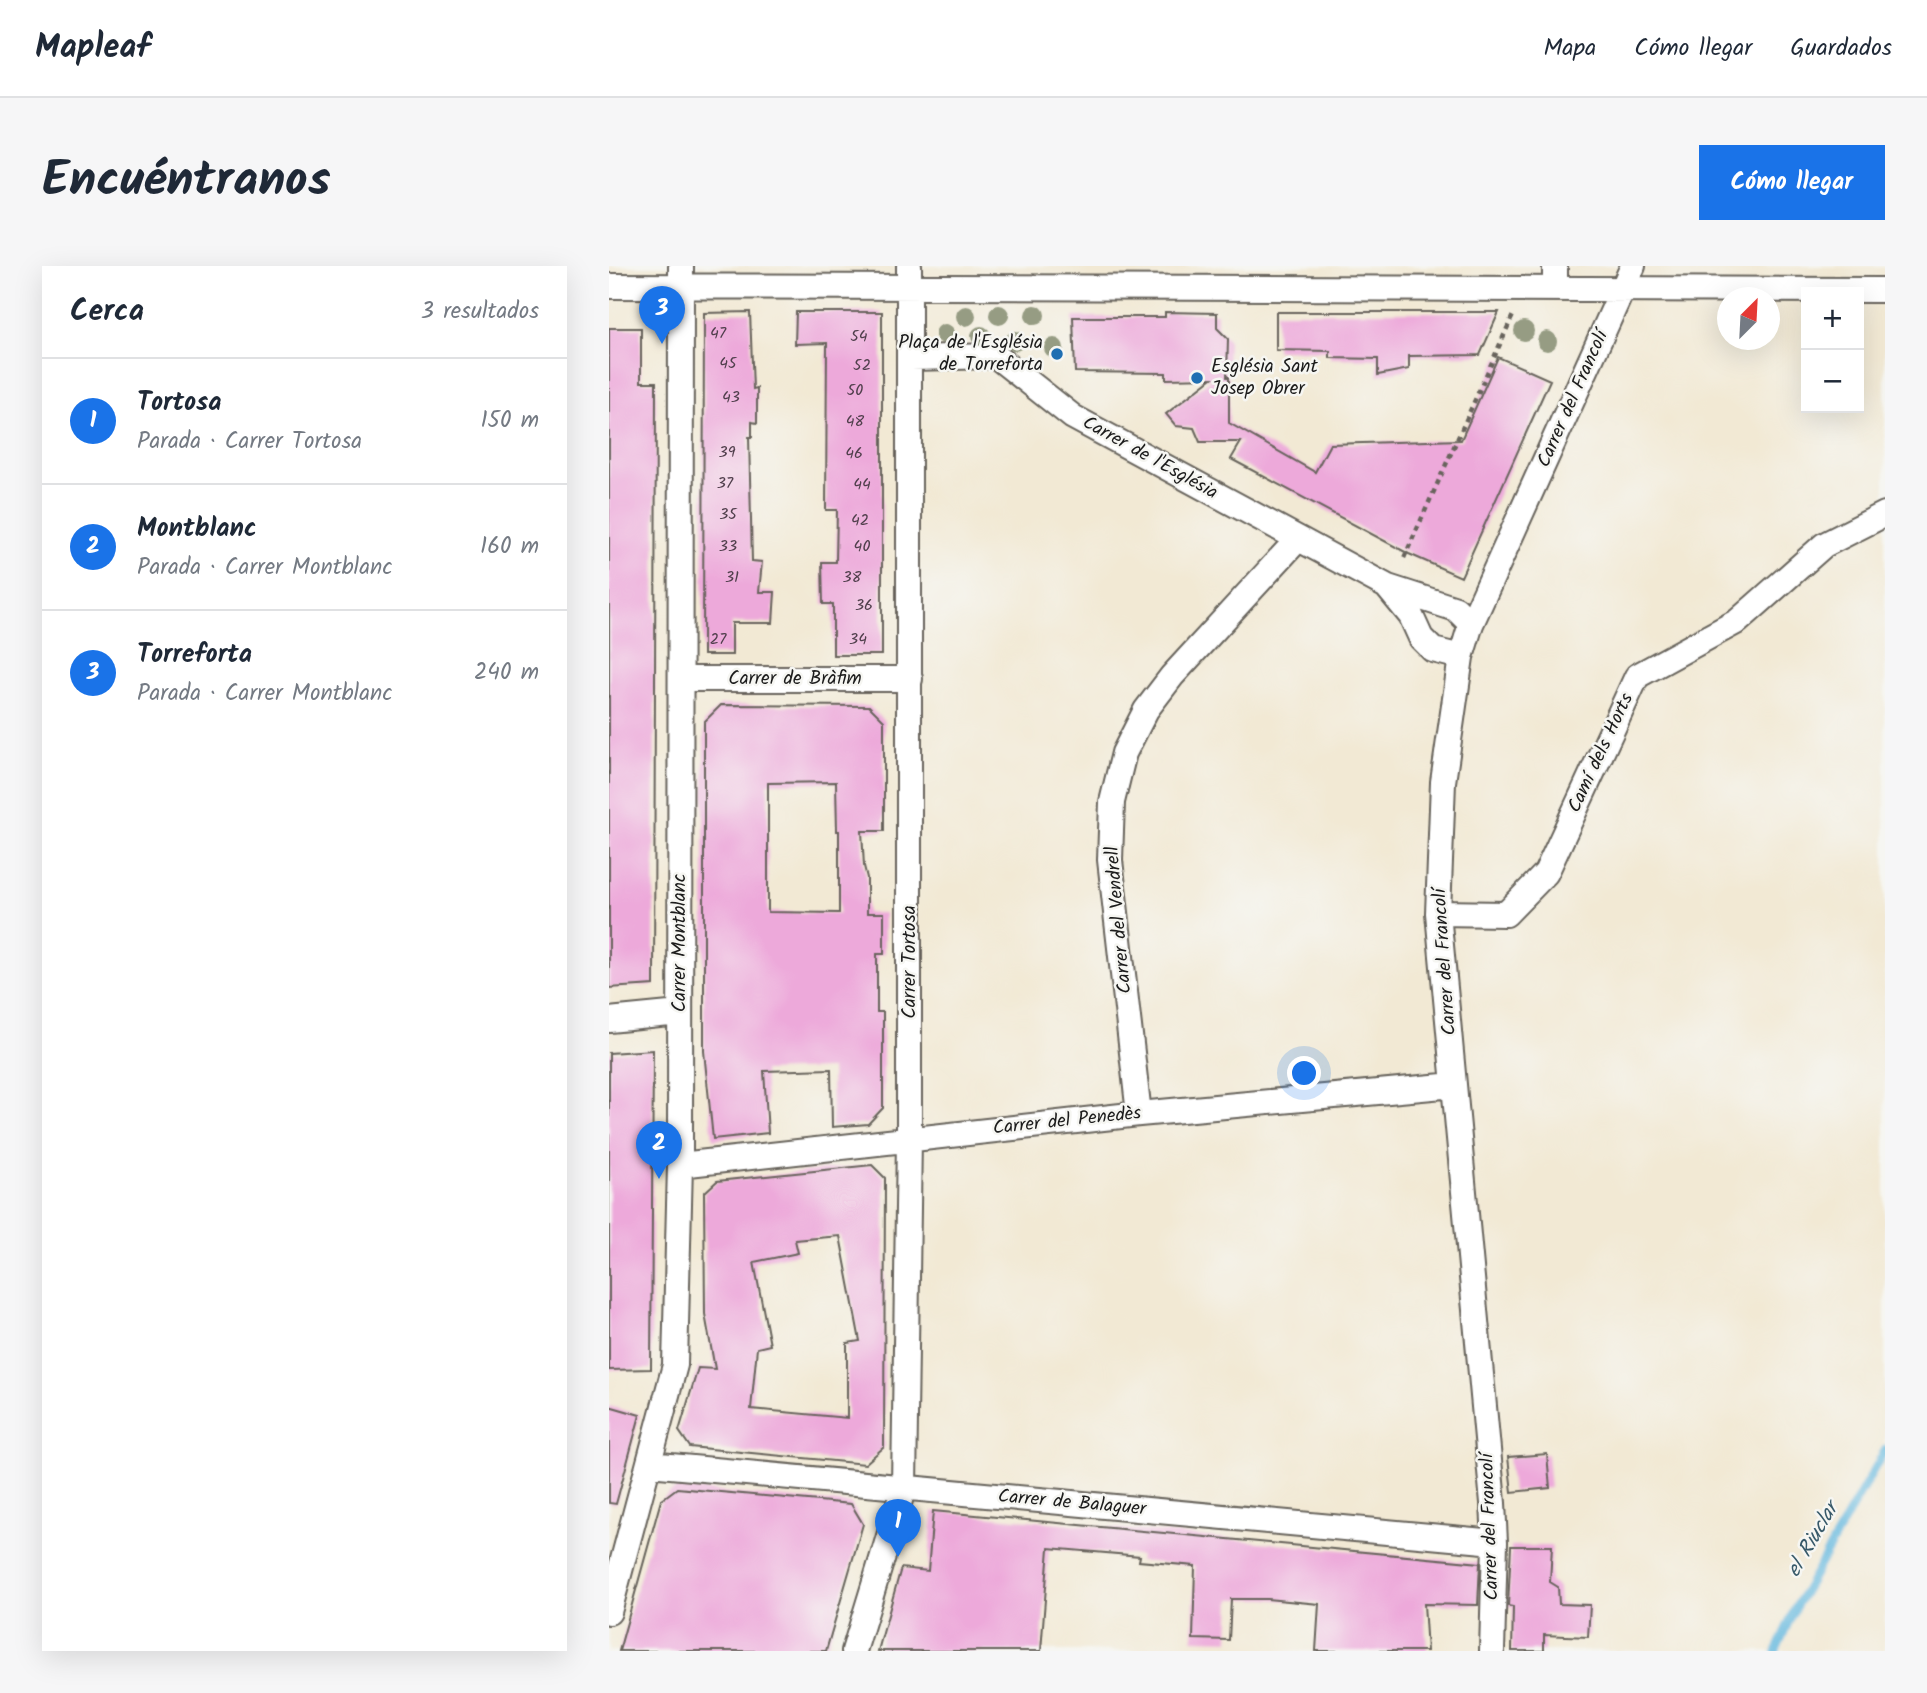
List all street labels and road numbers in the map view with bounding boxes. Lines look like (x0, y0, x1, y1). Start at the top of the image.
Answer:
street label: Carrer del Francolí (1529, 323, 1618, 472)
street label: Carrer de l'Església (1077, 408, 1223, 508)
street label: Carrer de Bràfim (728, 664, 862, 694)
street label: Camí dels Horts (1560, 688, 1642, 818)
street label: Carrer del Vendrell (1098, 845, 1140, 995)
street label: Carrer Montblanc (665, 874, 695, 1012)
street label: Carrer del Francolí (1425, 884, 1465, 1036)
street label: Carrer Tortosa (895, 905, 925, 1019)
street label: Carrer del Penedès (991, 1098, 1143, 1144)
street label: Carrer del Francolí (1472, 1449, 1508, 1601)
street label: Carrer de Balaguer (997, 1482, 1149, 1525)

